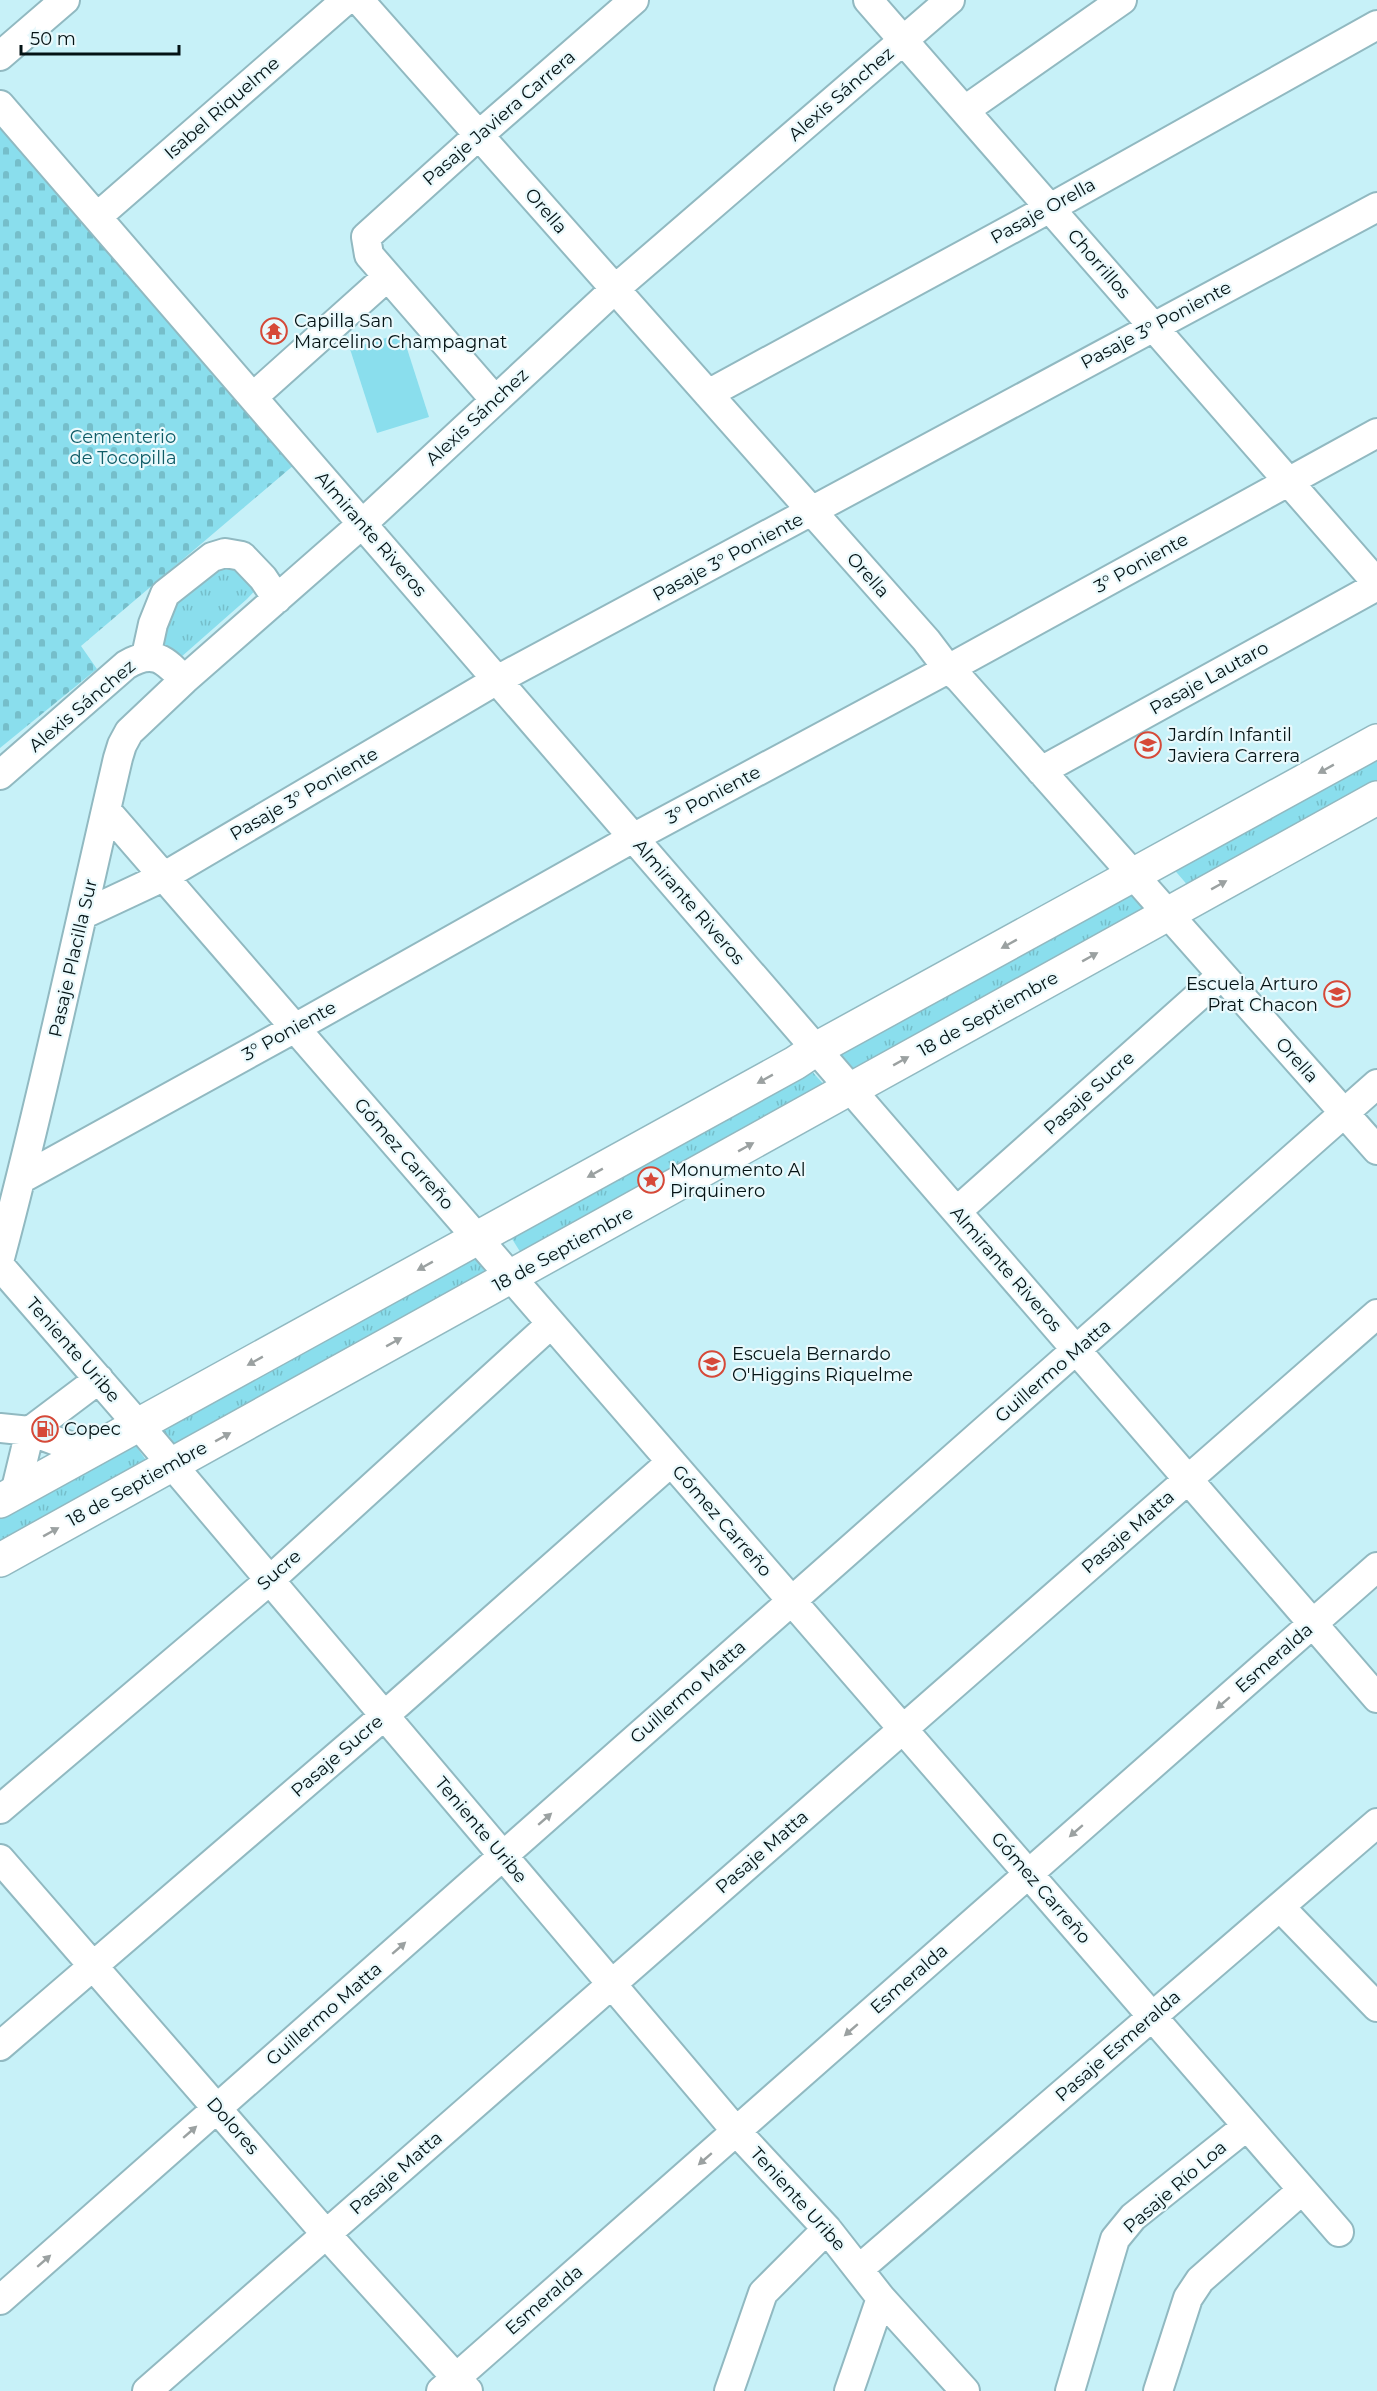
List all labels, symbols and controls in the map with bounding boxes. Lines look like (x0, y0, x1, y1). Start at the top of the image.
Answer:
scale bar (21, 18, 178, 56)
text: 50 m (30, 28, 76, 50)
street label: Alexis Sánchez (784, 42, 898, 146)
street label: Pasaje Javiera Carrera (418, 46, 580, 190)
street label: Isabel Riquelme (160, 52, 284, 164)
street label: Pasaje Orella (987, 173, 1099, 249)
street label: Orella (520, 184, 572, 238)
street label: Chorrillos (1063, 225, 1135, 303)
street label: Pasaje 3° Poniente (1077, 276, 1235, 374)
place label: Capilla San Marcelino Champagnat (294, 310, 507, 353)
temple icon: Capilla San Marcelino Champagnat (259, 316, 289, 346)
street label: Alexis Sánchez (421, 364, 533, 470)
park label: Cementerio de Tocopilla (69, 426, 177, 469)
street label: Almirante Riveros (311, 467, 432, 601)
street label: Pasaje 3° Poniente (649, 508, 807, 606)
street label: 3° Poniente (1090, 528, 1192, 598)
street label: Orella (842, 548, 894, 602)
street label: Pasaje Lautaro (1146, 636, 1272, 720)
street label: Alexis Sánchez (24, 655, 140, 757)
place label: Jardín Infantil Javiera Carrera (1167, 724, 1300, 767)
school or university icon: Jardín Infantil Javiera Carrera (1133, 730, 1163, 760)
street label: Pasaje 3° Poniente (226, 743, 382, 845)
street label: 3° Poniente (662, 761, 764, 829)
one-way arrow (1318, 764, 1334, 775)
street label: Almirante Riveros (629, 835, 750, 969)
street label: Pasaje Placilla Sur (44, 877, 102, 1039)
one-way arrow (1211, 881, 1228, 891)
one-way arrow (1001, 939, 1018, 949)
one-way arrow (1082, 952, 1099, 962)
street label: 18 de Septiembre (914, 966, 1062, 1062)
place label: Escuela Arturo Prat Chacon (1186, 973, 1318, 1016)
school or university icon: Escuela Arturo Prat Chacon (1322, 979, 1352, 1009)
street label: 3° Poniente (238, 996, 340, 1066)
street label: Orella (1271, 1033, 1323, 1087)
street label: Pasaje Sucre (1039, 1046, 1139, 1139)
one-way arrow (893, 1057, 910, 1067)
one-way arrow (757, 1074, 774, 1084)
street label: Gómez Carreño (350, 1094, 458, 1214)
one-way arrow (737, 1142, 754, 1152)
place label: Monumento Al Pirquinero (670, 1159, 806, 1202)
place icon: Monumento Al Pirquinero (636, 1165, 666, 1195)
one-way arrow (586, 1168, 603, 1178)
street label: 18 de Septiembre (489, 1201, 637, 1297)
street label: Almirante Riveros (946, 1202, 1067, 1336)
one-way arrow (417, 1261, 434, 1271)
street label: Teniente Uribe (21, 1293, 125, 1407)
street label: Guillermo Matta (991, 1315, 1115, 1427)
one-way arrow (386, 1337, 403, 1347)
place label: Escuela Bernardo O'Higgins Riquelme (732, 1343, 913, 1386)
school or university icon: Escuela Bernardo O'Higgins Riquelme (697, 1349, 727, 1379)
one-way arrow (246, 1356, 263, 1366)
fuel station icon: Copec (30, 1414, 60, 1444)
place label: Copec (64, 1418, 121, 1440)
one-way arrow (215, 1432, 232, 1442)
street label: 18 de Septiembre (63, 1436, 211, 1532)
street label: Gómez Carreño (668, 1461, 776, 1581)
street label: Pasaje Matta (1077, 1486, 1179, 1578)
one-way arrow (43, 1527, 60, 1537)
street label: Sucre (252, 1545, 306, 1595)
street label: Esmeralda (1231, 1618, 1317, 1698)
street label: Guillermo Matta (626, 1636, 750, 1748)
one-way arrow (1216, 1696, 1231, 1709)
street label: Pasaje Sucre (287, 1710, 387, 1802)
street label: Teniente Uribe (430, 1772, 532, 1888)
street label: Pasaje Matta (711, 1806, 813, 1898)
one-way arrow (538, 1812, 553, 1826)
one-way arrow (1069, 1824, 1084, 1837)
street label: Gómez Carreño (987, 1828, 1095, 1948)
street label: Esmeralda (866, 1939, 952, 2019)
one-way arrow (391, 1942, 406, 1955)
street label: Guillermo Matta (262, 1958, 386, 2070)
street label: Pasaje Esmeralda (1051, 1986, 1185, 2106)
one-way arrow (844, 2023, 859, 2036)
street label: Dolores (202, 2093, 264, 2159)
one-way arrow (182, 2126, 197, 2139)
street label: Pasaje Matta (345, 2127, 447, 2219)
street label: Pasaje Río Loa (1119, 2136, 1231, 2238)
street label: Teniente Uribe (746, 2143, 850, 2256)
one-way arrow (697, 2152, 713, 2165)
one-way arrow (36, 2255, 51, 2268)
street label: Esmeralda (501, 2260, 587, 2340)

